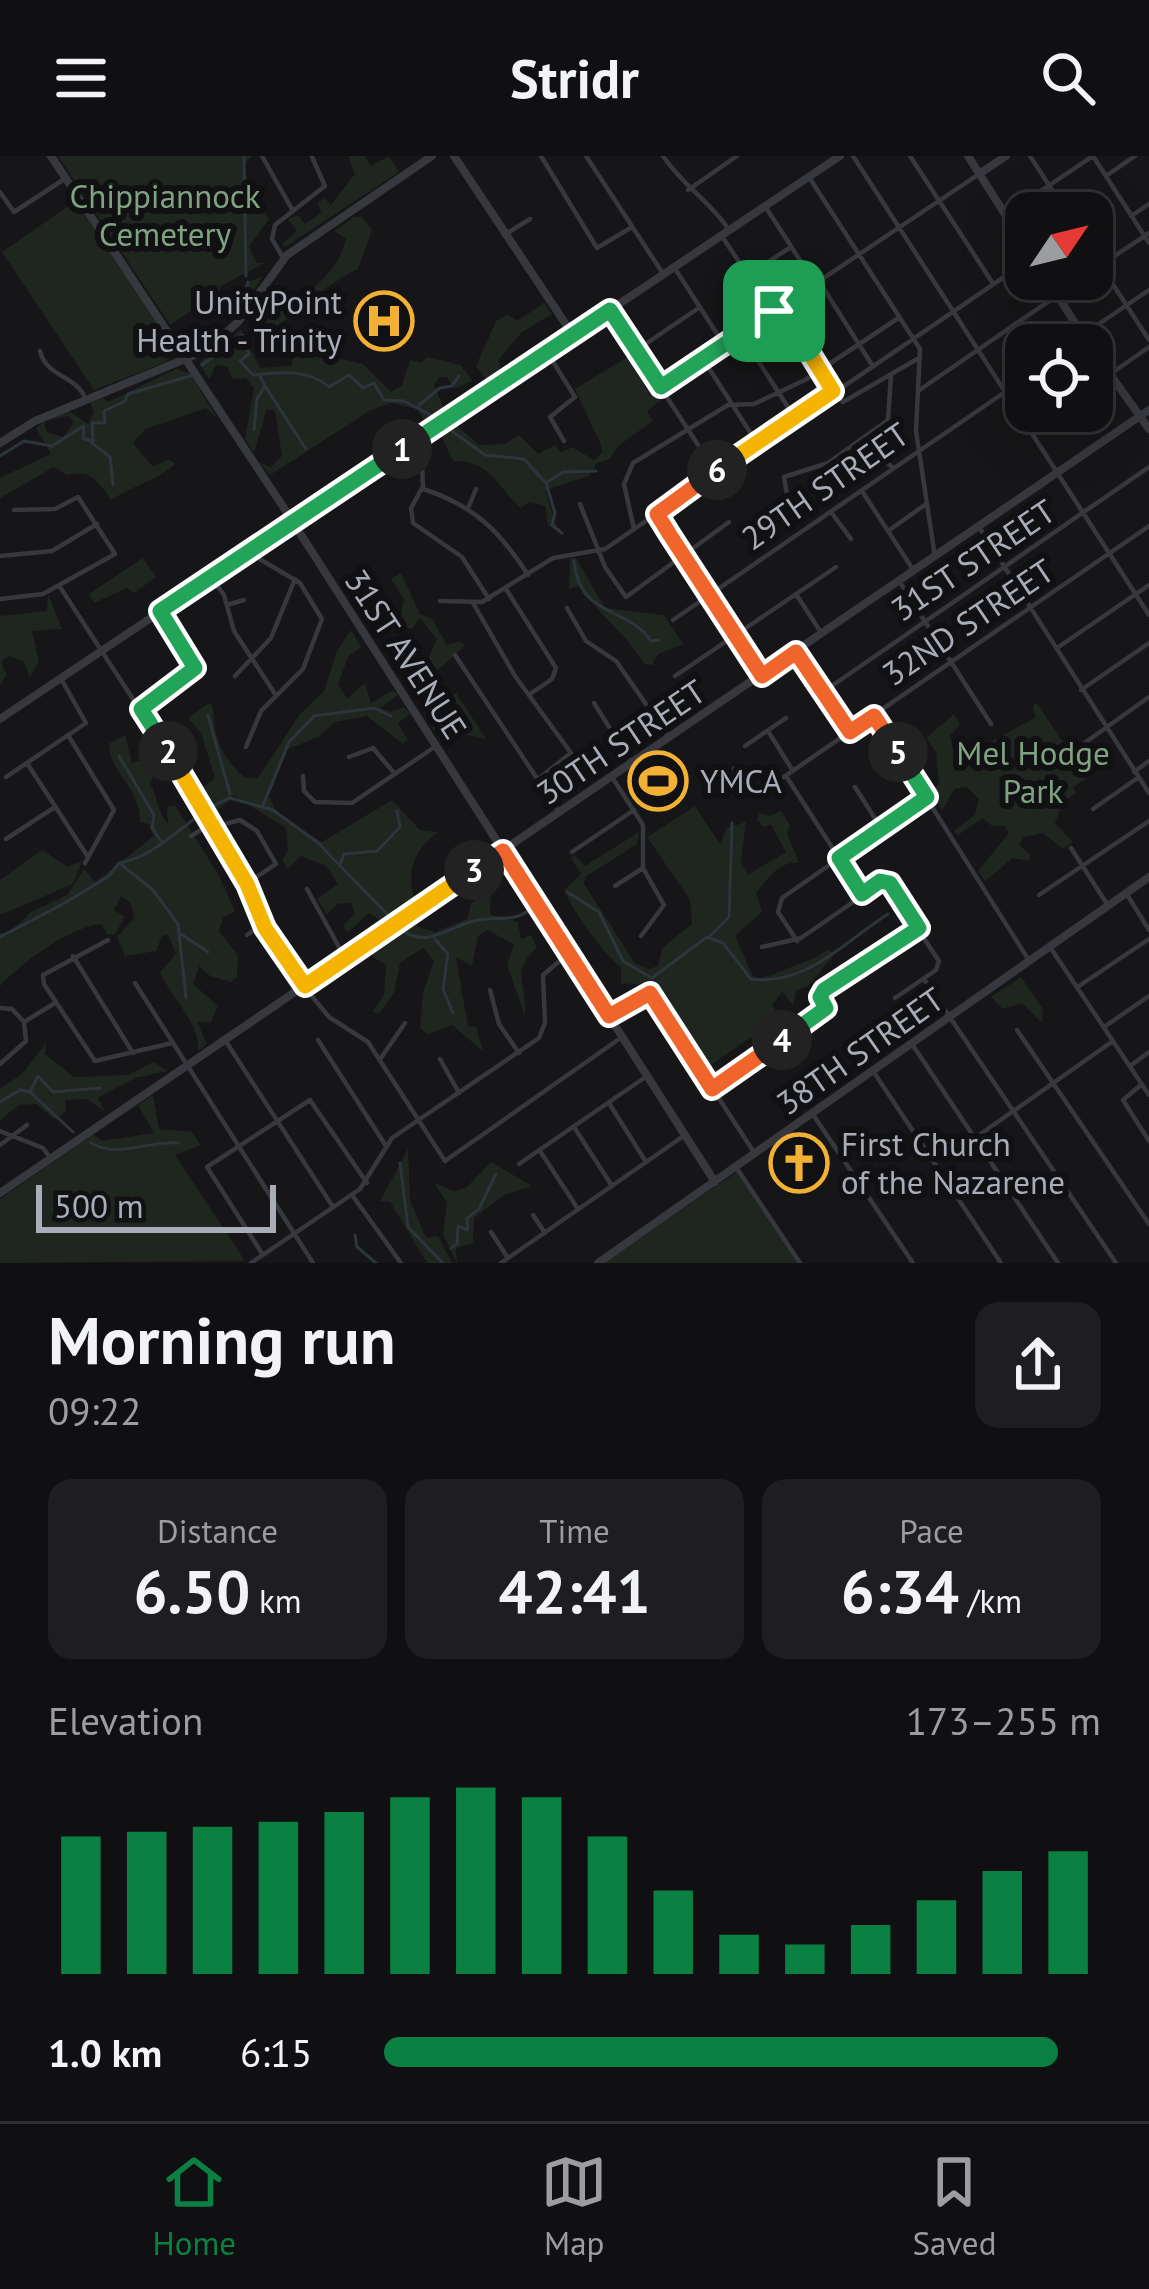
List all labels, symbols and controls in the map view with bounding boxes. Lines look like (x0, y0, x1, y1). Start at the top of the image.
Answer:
text: Stridr (510, 43, 639, 113)
icon: menu (48, 45, 114, 111)
icon: search (1035, 45, 1101, 111)
park label: Chippiannock Cemetery (69, 174, 261, 255)
north arrow (1005, 192, 1113, 300)
map controls (1005, 192, 1113, 432)
pin (723, 260, 825, 362)
icon: arrive (741, 278, 807, 344)
place label: UnityPoint Health - Trinity (136, 280, 343, 361)
hospital icon: UnityPoint Health - Trinity (353, 290, 415, 352)
button: locate (1005, 324, 1113, 432)
street label: 29TH STREET (733, 412, 917, 559)
pin: 1 (372, 419, 432, 479)
text: 1 (393, 427, 411, 470)
pin: 6 (687, 440, 747, 500)
text: 6 (708, 448, 726, 491)
street label: 31ST STREET (883, 489, 1063, 630)
street label: 32ND STREET (874, 548, 1062, 695)
street label: 31ST AVENUE (336, 561, 477, 747)
street label: 30TH STREET (528, 669, 713, 814)
pin: 2 (138, 721, 198, 781)
pin: 5 (868, 722, 928, 782)
text: 2 (159, 729, 177, 772)
text: 5 (889, 730, 907, 773)
park label: Mel Hodge Park (956, 731, 1110, 812)
sports icon: YMCA (627, 750, 689, 812)
place label: YMCA (700, 759, 782, 802)
pin: 3 (444, 840, 504, 900)
text: 3 (465, 848, 483, 891)
street label: 38TH STREET (768, 977, 952, 1124)
pin: 4 (752, 1010, 812, 1070)
text: 4 (773, 1018, 791, 1061)
place label: First Church of the Nazarene (841, 1122, 1065, 1203)
church icon: First Church of the Nazarene (768, 1132, 830, 1194)
scale bar (36, 1179, 276, 1232)
text: 500 m (54, 1184, 144, 1227)
text: Morning run (48, 1297, 396, 1382)
button: share (975, 1302, 1101, 1428)
text: 09:22 (48, 1385, 142, 1436)
text: Distance (157, 1509, 278, 1552)
text: Time (539, 1509, 610, 1552)
text: Pace (899, 1509, 964, 1552)
text: 6.50 (133, 1552, 250, 1630)
text: 42:41 (498, 1552, 651, 1630)
text: 6:34 (841, 1552, 959, 1630)
text: km (250, 1579, 302, 1622)
text: /km (959, 1579, 1022, 1622)
text: Elevation (48, 1695, 203, 1746)
text: 173–255 m (906, 1695, 1101, 1746)
text: 1.0 km (48, 2027, 162, 2078)
text: 6:15 (240, 2027, 312, 2078)
tab: Home (153, 2149, 236, 2264)
tab: Map (541, 2149, 607, 2264)
tab: Saved (912, 2149, 996, 2264)

